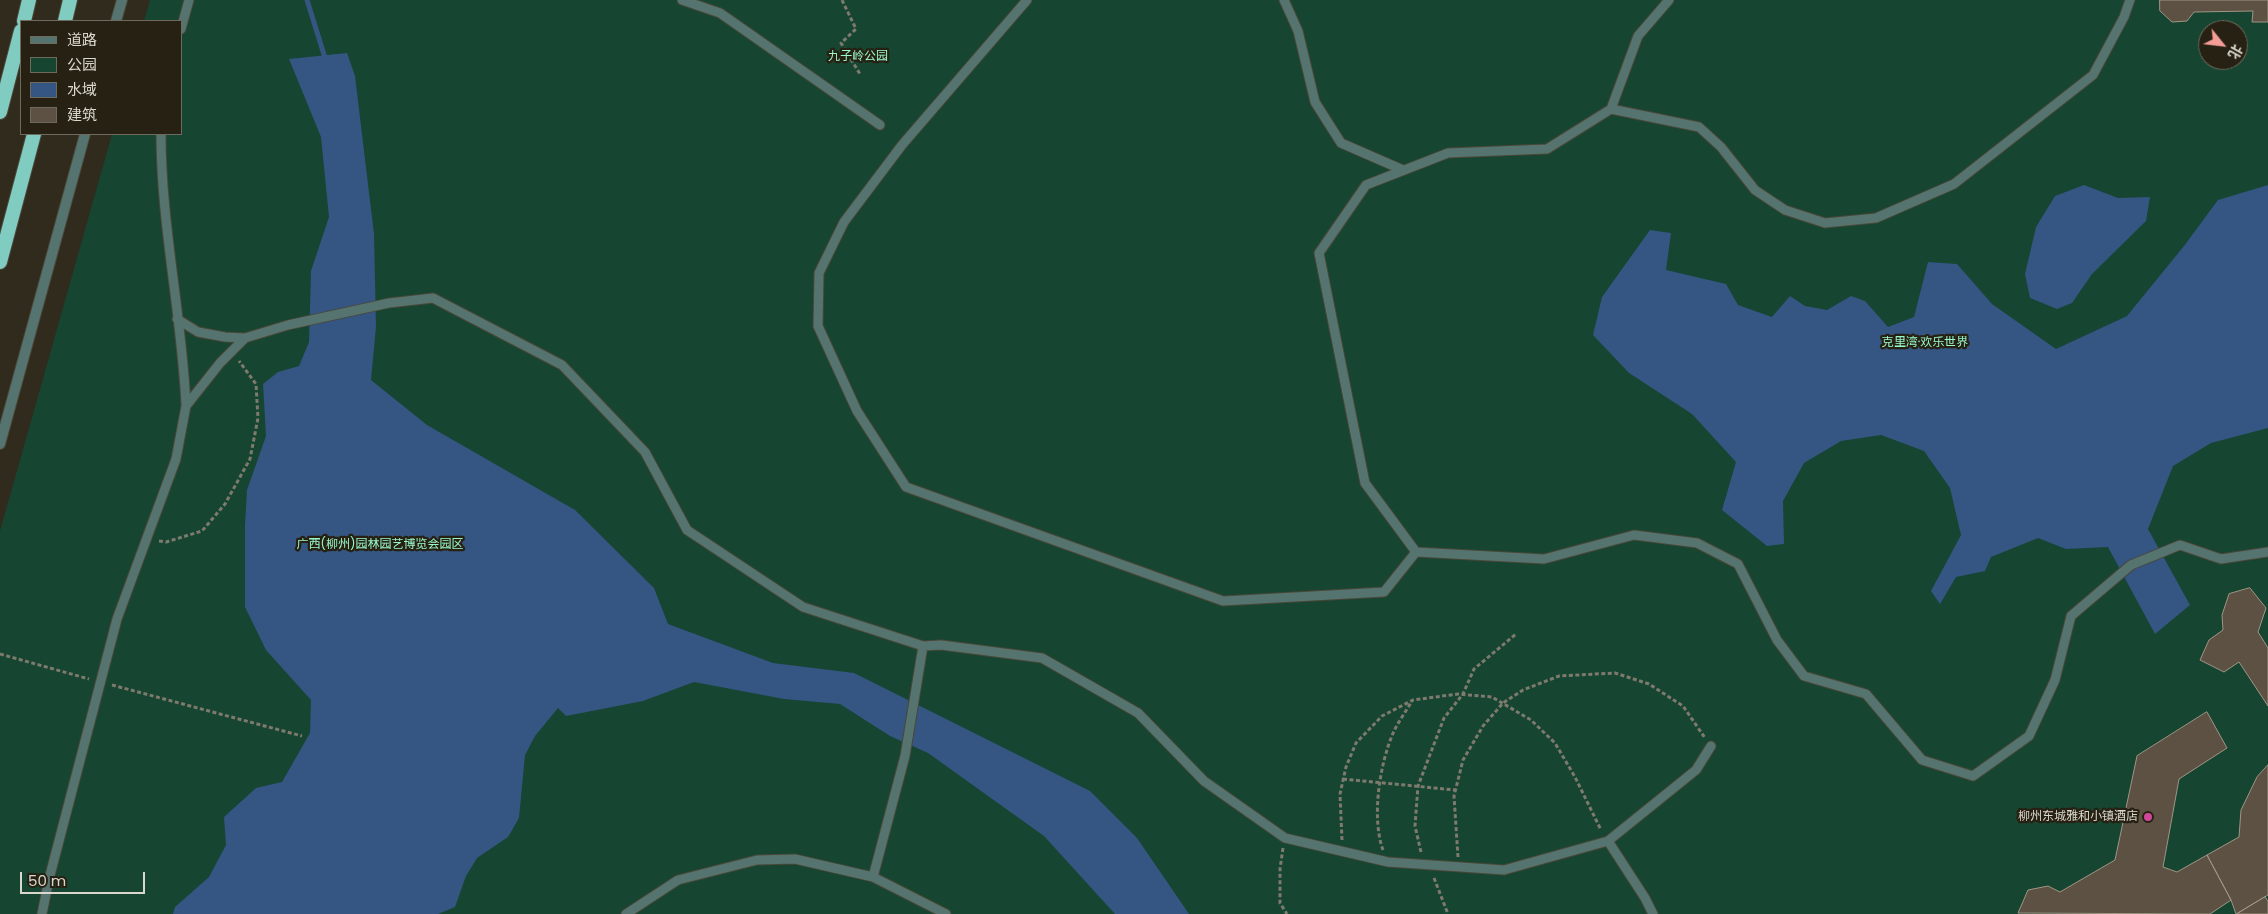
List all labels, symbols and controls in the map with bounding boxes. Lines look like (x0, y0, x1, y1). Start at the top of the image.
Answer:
legend (20, 20, 182, 135)
north arrow (2198, 20, 2248, 70)
text: 道路 (67, 29, 97, 50)
text: 北 (2223, 41, 2247, 63)
park label: 九子岭公园 (828, 50, 888, 64)
text: 公园 (67, 54, 97, 75)
text: 水域 (67, 79, 97, 100)
text: 建筑 (67, 104, 97, 125)
park label: 克里湾·欢乐世界 (1882, 336, 1968, 350)
park label: 广西(柳州)园林园艺博览会园区 (297, 538, 463, 552)
place label: 柳州东城雅和小镇酒店 (2018, 810, 2138, 824)
marker: 柳州东城雅和小镇酒店 (2142, 811, 2154, 823)
scale bar (22, 862, 148, 894)
text: 50 m (28, 870, 66, 891)

